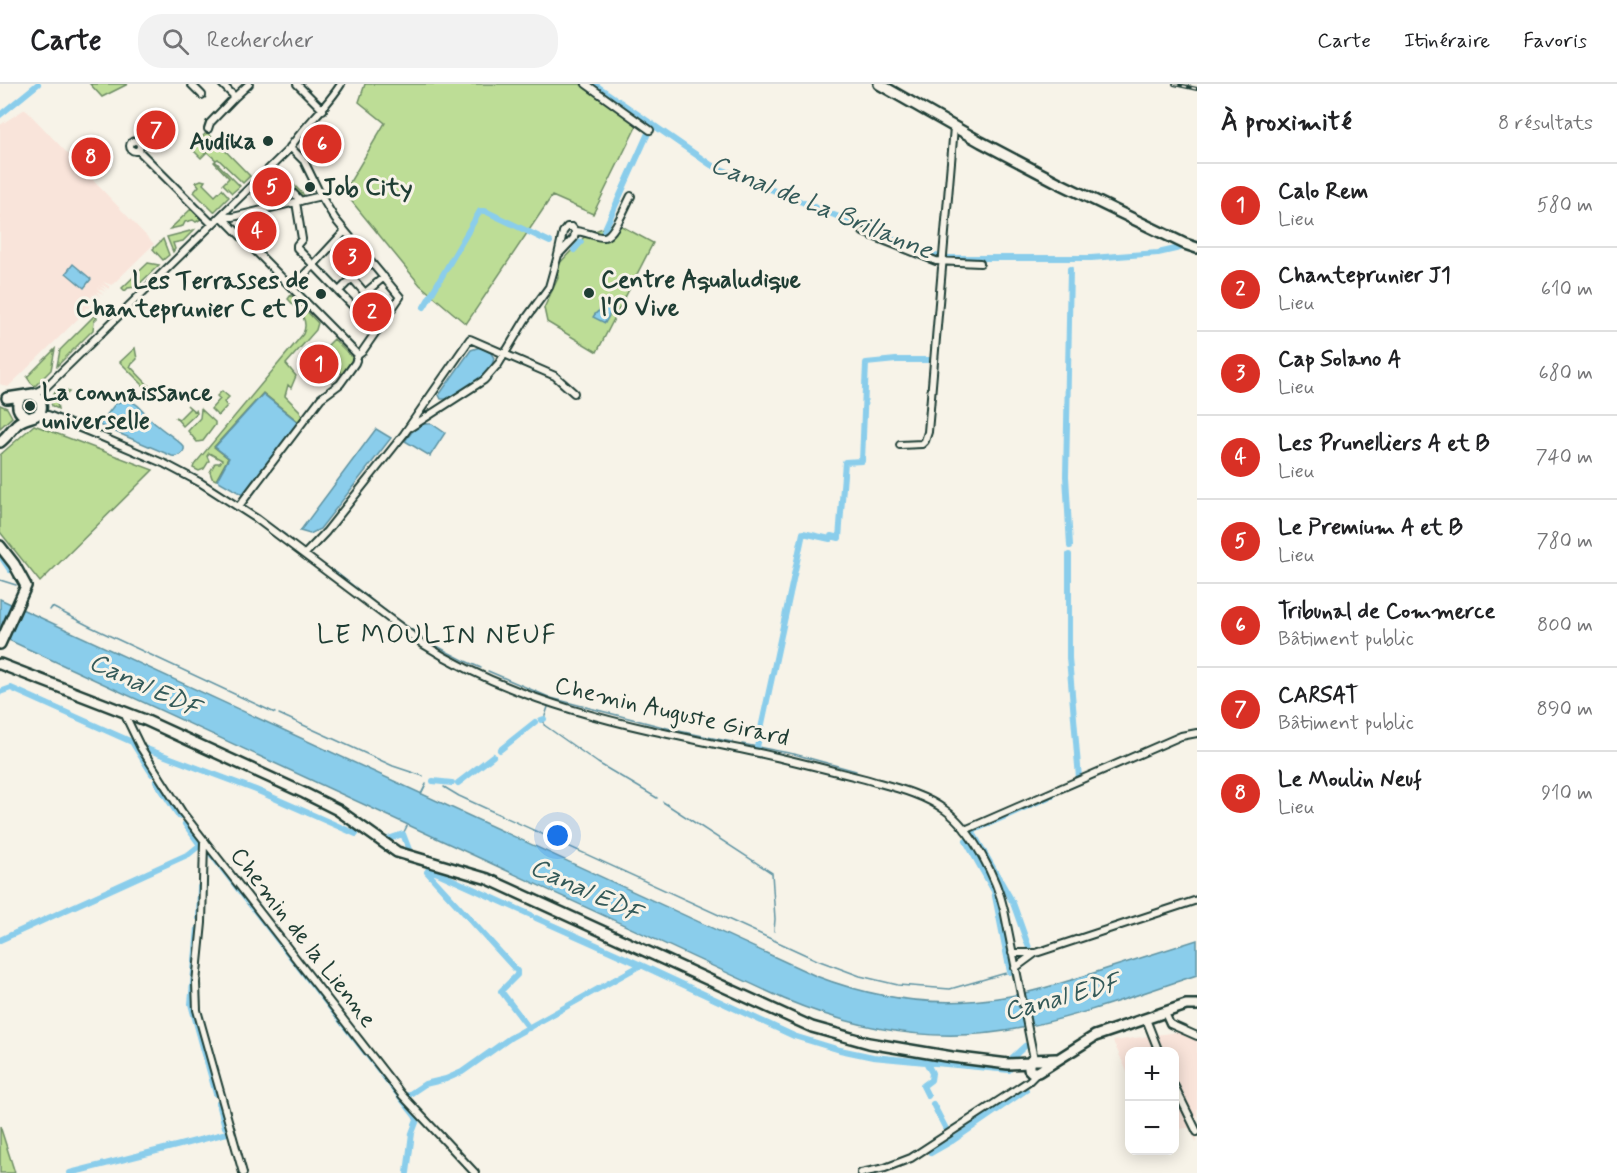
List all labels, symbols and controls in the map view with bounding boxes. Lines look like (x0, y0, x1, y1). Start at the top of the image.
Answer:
search box (138, 14, 558, 68)
text: Carte (30, 23, 102, 60)
icon: search (159, 25, 192, 58)
text: Rechercher (207, 27, 314, 55)
text: Carte (1317, 27, 1371, 55)
text: Itinéraire (1404, 27, 1490, 55)
text: Favoris (1523, 27, 1587, 55)
text: À proximité (1221, 106, 1352, 140)
pin: 7 (136, 108, 176, 152)
text: 8 résultats (1498, 110, 1593, 137)
pin: 6 (302, 122, 342, 166)
place label: Audika (190, 127, 256, 158)
pin: 8 (72, 134, 110, 180)
marker: Audika (261, 134, 275, 148)
water label: Canal de La Brillanne (705, 148, 938, 268)
pin: 5 (252, 164, 292, 210)
place label: Job City (322, 173, 412, 204)
text: Calo Rem (1278, 178, 1368, 206)
marker: Job City (303, 180, 317, 194)
text: 1 (1236, 192, 1245, 219)
text: 580 m (1537, 192, 1593, 219)
text: Lieu (1278, 206, 1315, 233)
pin: 4 (238, 208, 276, 254)
pin: 3 (332, 234, 372, 279)
text: Chanteprunier J1 (1278, 262, 1451, 290)
place label: Centre Aqualudique l'O Vive (601, 265, 801, 324)
place label: Les Terrasses de Chanteprunier C et D (75, 266, 309, 325)
text: 2 (1236, 276, 1245, 303)
text: 610 m (1541, 276, 1593, 303)
marker: Centre Aqualudique l'O Vive (582, 286, 596, 300)
marker: Les Terrasses de Chanteprunier C et D (314, 287, 328, 301)
pin: 2 (352, 290, 392, 334)
text: Lieu (1278, 290, 1315, 317)
pin: 1 (300, 342, 338, 386)
text: Cap Solano A (1278, 346, 1401, 374)
text: 3 (1236, 360, 1245, 387)
text: 680 m (1538, 360, 1593, 387)
text: Lieu (1278, 374, 1315, 401)
place label: La connaissance universelle (42, 378, 213, 437)
marker: La connaissance universelle (23, 399, 37, 413)
text: Les Prunelliers A et B (1278, 430, 1489, 458)
text: 4 (1235, 444, 1246, 471)
text: 740 m (1535, 444, 1593, 471)
text: Lieu (1278, 458, 1315, 485)
text: Le Premium A et B (1278, 514, 1462, 542)
text: 5 (1235, 528, 1247, 555)
text: 780 m (1537, 528, 1593, 555)
text: Lieu (1278, 542, 1315, 569)
text: Tribunal de Commerce (1278, 598, 1495, 626)
text: 6 (1235, 612, 1246, 639)
text: 800 m (1537, 612, 1593, 639)
district label: LE MOULIN NEUF (317, 618, 557, 653)
text: Bâtiment public (1278, 626, 1414, 653)
water label: Canal EDF (83, 645, 208, 728)
street label: Chemin Auguste Girard (552, 670, 792, 754)
text: CARSAT (1278, 682, 1358, 710)
text: 7 (1234, 696, 1247, 723)
text: 890 m (1536, 696, 1593, 723)
text: Bâtiment public (1278, 710, 1414, 737)
text: Le Moulin Neuf (1278, 766, 1422, 794)
text: 8 (1235, 780, 1246, 807)
text: 910 m (1541, 780, 1593, 807)
text: Lieu (1278, 794, 1315, 821)
your location (543, 821, 572, 850)
street label: Chemin de la Lienne (223, 841, 383, 1035)
water label: Canal EDF (524, 850, 649, 933)
water label: Canal EDF (1000, 965, 1126, 1030)
map controls (1125, 1047, 1179, 1155)
button: + (1125, 1047, 1179, 1101)
button: − (1125, 1101, 1179, 1155)

